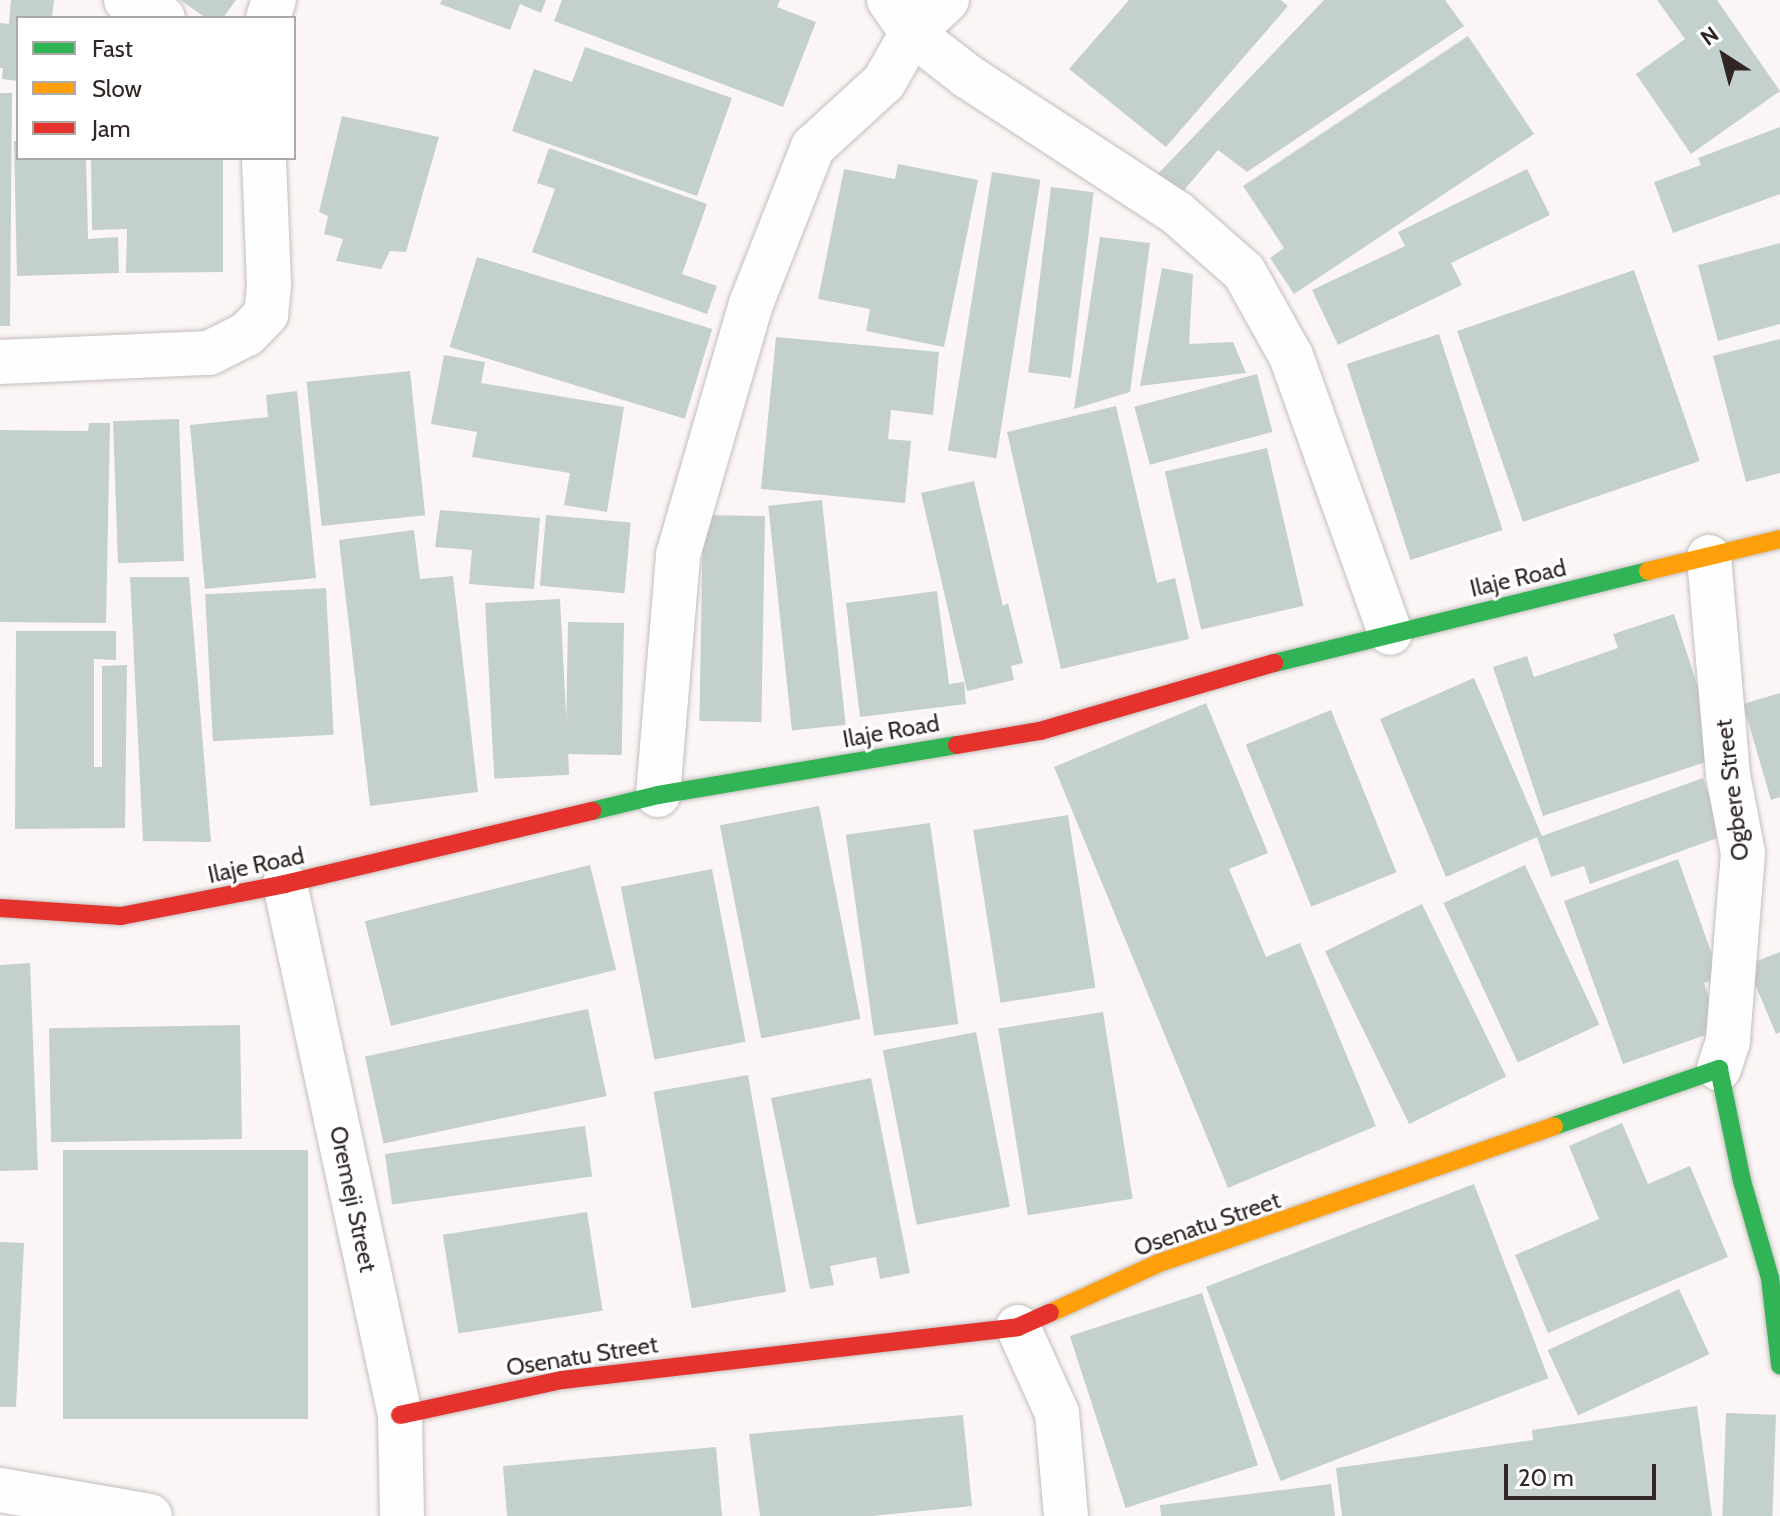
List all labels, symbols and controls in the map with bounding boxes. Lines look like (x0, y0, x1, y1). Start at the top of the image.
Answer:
legend (16, 16, 296, 160)
north arrow (1684, 16, 1764, 96)
text: N (1695, 21, 1724, 52)
text: Fast (92, 34, 133, 63)
text: Slow (92, 74, 142, 103)
text: Jam (92, 114, 130, 143)
street label: Ilaje Road (1467, 553, 1569, 603)
street label: Ilaje Road (840, 708, 942, 754)
street label: Ogbere Street (1709, 718, 1755, 862)
street label: Ilaje Road (205, 841, 307, 889)
street label: Oremeji Street (323, 1123, 383, 1275)
street label: Osenatu Street (1130, 1185, 1284, 1263)
street label: Osenatu Street (504, 1330, 660, 1382)
scale bar (1508, 1448, 1660, 1498)
text: 20 m (1518, 1463, 1574, 1492)

